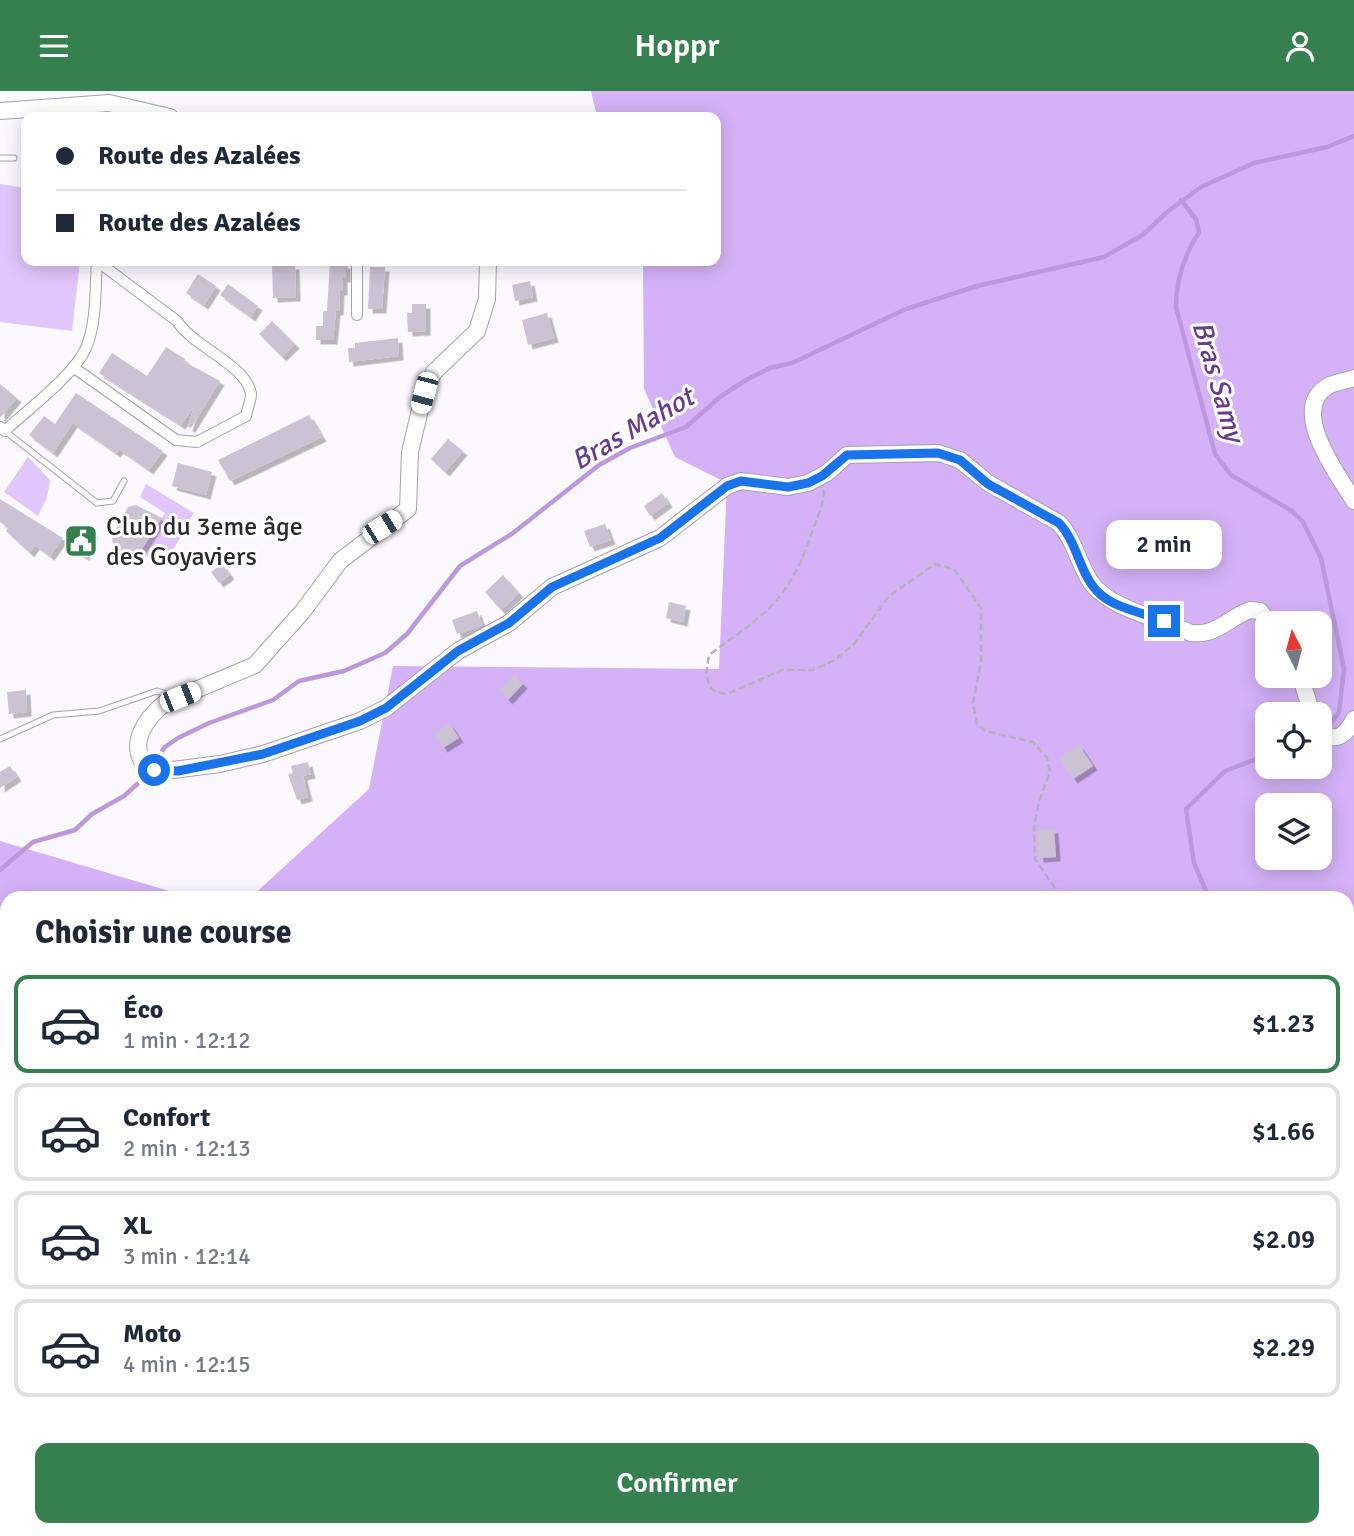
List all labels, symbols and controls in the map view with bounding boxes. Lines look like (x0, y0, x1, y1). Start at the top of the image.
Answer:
text: Hoppr (635, 26, 719, 65)
icon: menu (35, 27, 73, 65)
icon: person (1281, 27, 1319, 65)
text: Route des Azalées (98, 140, 301, 172)
text: Route des Azalées (98, 207, 301, 239)
water label: Bras Samy (1185, 317, 1253, 449)
car (409, 370, 440, 416)
water label: Bras Mahot (565, 379, 702, 477)
car (359, 507, 406, 547)
place label: Club du 3eme âge des Goyaviers (106, 511, 303, 573)
callout: 2 min (1106, 519, 1222, 568)
public building icon: Club du 3eme âge des Goyaviers (62, 522, 100, 560)
text: 2 min (1136, 530, 1192, 559)
route end (1148, 605, 1180, 637)
north arrow (1255, 611, 1332, 688)
map controls (1255, 611, 1332, 870)
car (157, 679, 204, 715)
button: locate (1255, 702, 1332, 779)
route start (138, 754, 170, 786)
button: layers (1255, 793, 1332, 870)
text: Choisir une course (35, 913, 292, 952)
icon: car (39, 993, 102, 1056)
text: Éco (123, 994, 163, 1026)
text: $1.23 (1252, 1008, 1315, 1040)
text: 1 min · 12:12 (123, 1026, 251, 1055)
icon: car (39, 1101, 102, 1164)
text: Confort (123, 1102, 210, 1134)
text: $1.66 (1252, 1116, 1315, 1148)
text: 2 min · 12:13 (123, 1134, 251, 1163)
icon: car (39, 1209, 102, 1272)
text: XL (123, 1210, 153, 1242)
text: $2.09 (1252, 1224, 1315, 1256)
text: 3 min · 12:14 (123, 1242, 251, 1271)
icon: car (39, 1317, 102, 1380)
text: Moto (123, 1318, 181, 1350)
text: $2.29 (1252, 1332, 1315, 1364)
text: 4 min · 12:15 (123, 1350, 251, 1379)
button: Confirmer (35, 1443, 1319, 1523)

